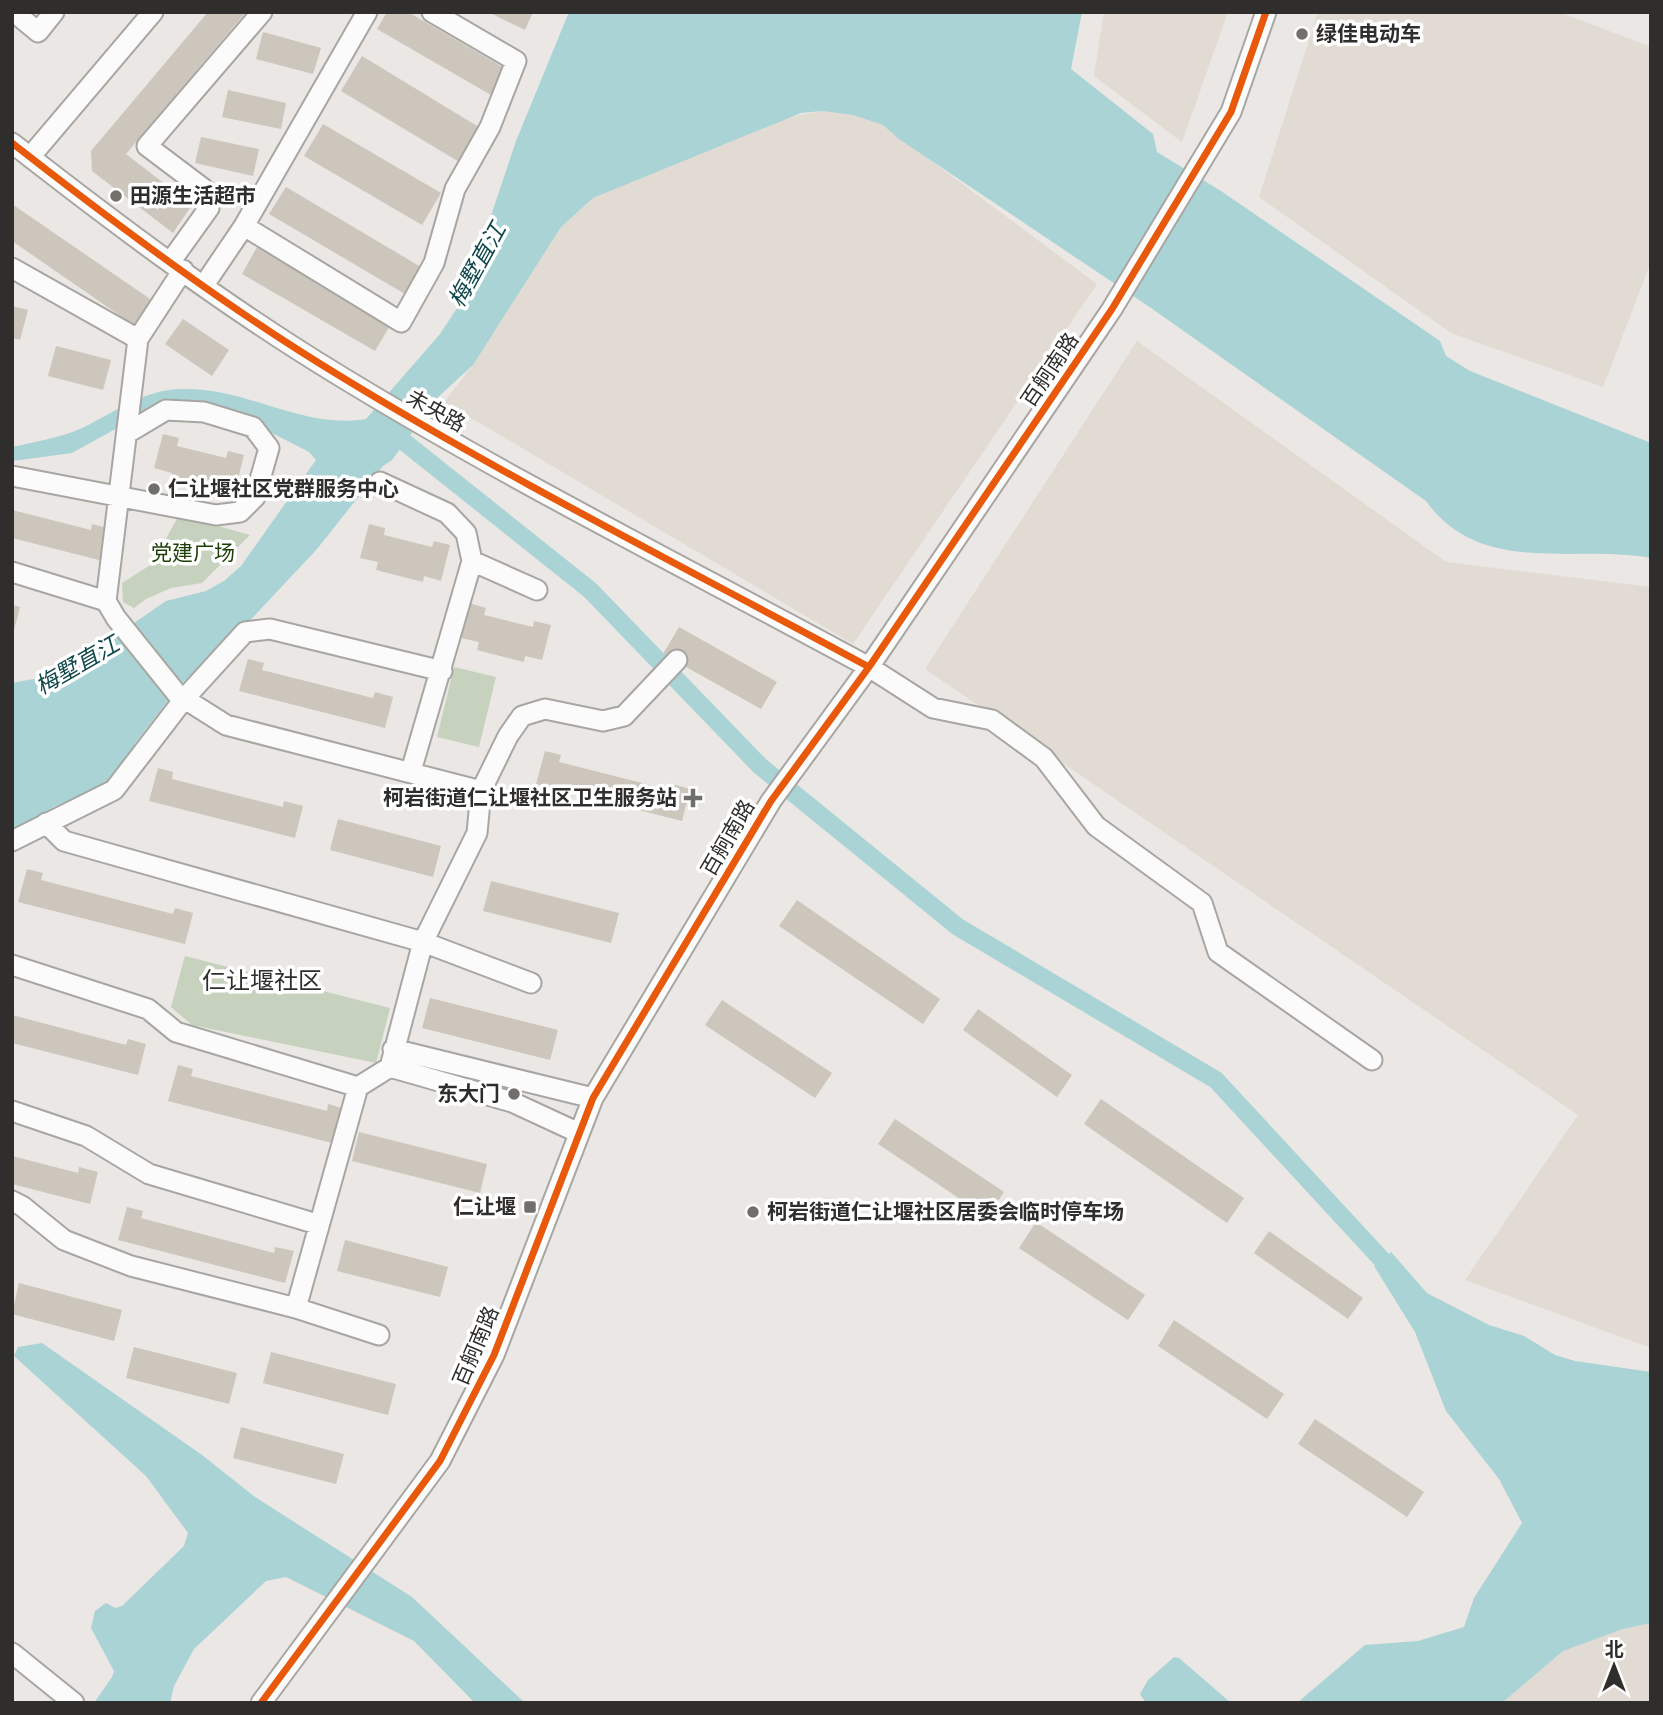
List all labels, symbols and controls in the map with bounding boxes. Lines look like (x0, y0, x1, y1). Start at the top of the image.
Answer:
place label: 绿佳电动车 (1316, 22, 1421, 49)
marker: 绿佳电动车 (1294, 26, 1310, 42)
place label: 田源生活超市 (130, 184, 256, 211)
marker: 田源生活超市 (108, 188, 124, 204)
water label: 梅墅直江 (444, 216, 516, 313)
street label: 百舸南路 (1017, 328, 1086, 413)
street label: 未央路 (401, 385, 469, 439)
place label: 仁让堰社区党群服务中心 (168, 477, 399, 504)
marker: 仁让堰社区党群服务中心 (146, 481, 162, 497)
park label: 党建广场 (151, 541, 235, 568)
water label: 梅墅直江 (31, 630, 128, 703)
place label: 柯岩街道仁让堰社区卫生服务站 (383, 786, 677, 813)
marker: 柯岩街道仁让堰社区卫生服务站 (683, 788, 703, 808)
street label: 百舸南路 (697, 796, 762, 882)
district label: 仁让堰社区 (202, 968, 322, 998)
place label: 东大门 (437, 1082, 500, 1109)
marker: 东大门 (506, 1086, 522, 1102)
place label: 仁让堰 (453, 1195, 516, 1222)
marker: 仁让堰 (522, 1199, 538, 1215)
place label: 柯岩街道仁让堰社区居委会临时停车场 (767, 1200, 1124, 1227)
marker: 柯岩街道仁让堰社区居委会临时停车场 (745, 1204, 761, 1220)
street label: 百舸南路 (449, 1303, 506, 1391)
north arrow (1579, 1631, 1649, 1701)
text: 北 (1604, 1639, 1624, 1663)

